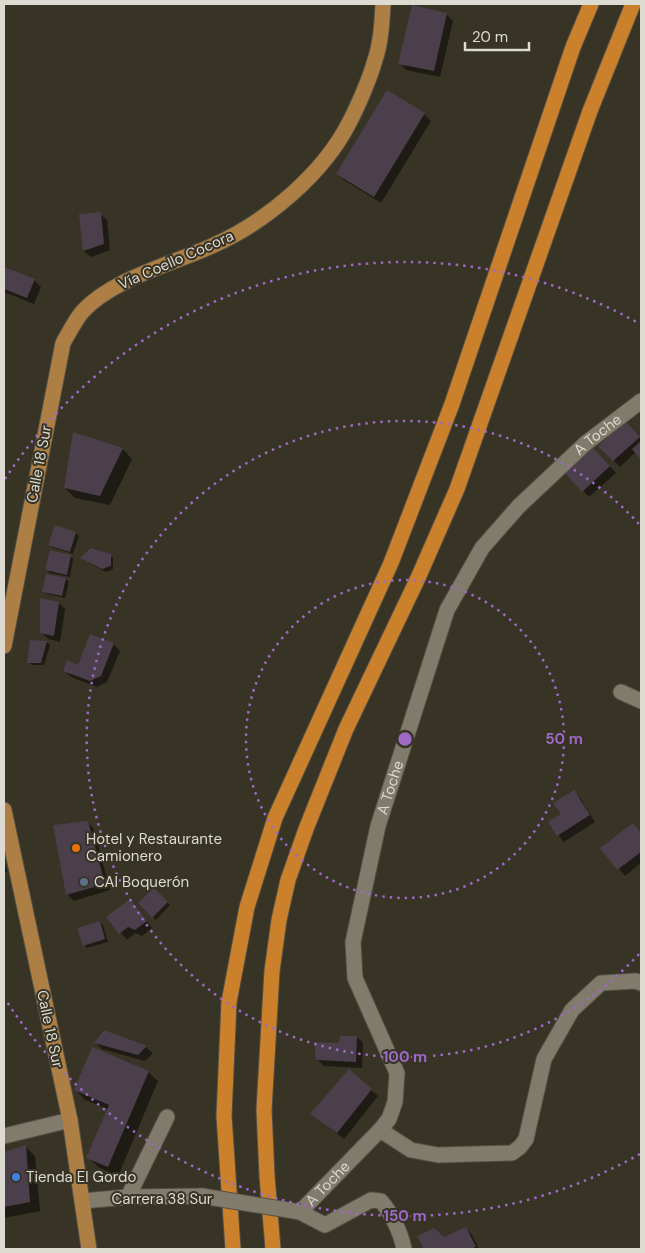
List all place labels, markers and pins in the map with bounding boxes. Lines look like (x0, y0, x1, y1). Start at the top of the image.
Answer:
centre of rings (396, 730, 414, 748)
place label: Hotel y Restaurante Camionero (86, 829, 222, 866)
marker: Hotel y Restaurante Camionero (70, 842, 82, 854)
place label: CAI Boquerón (94, 872, 189, 892)
marker: CAI Boquerón (78, 876, 90, 888)
place label: Tienda El Gordo (26, 1167, 136, 1187)
marker: Tienda El Gordo (10, 1171, 22, 1183)

